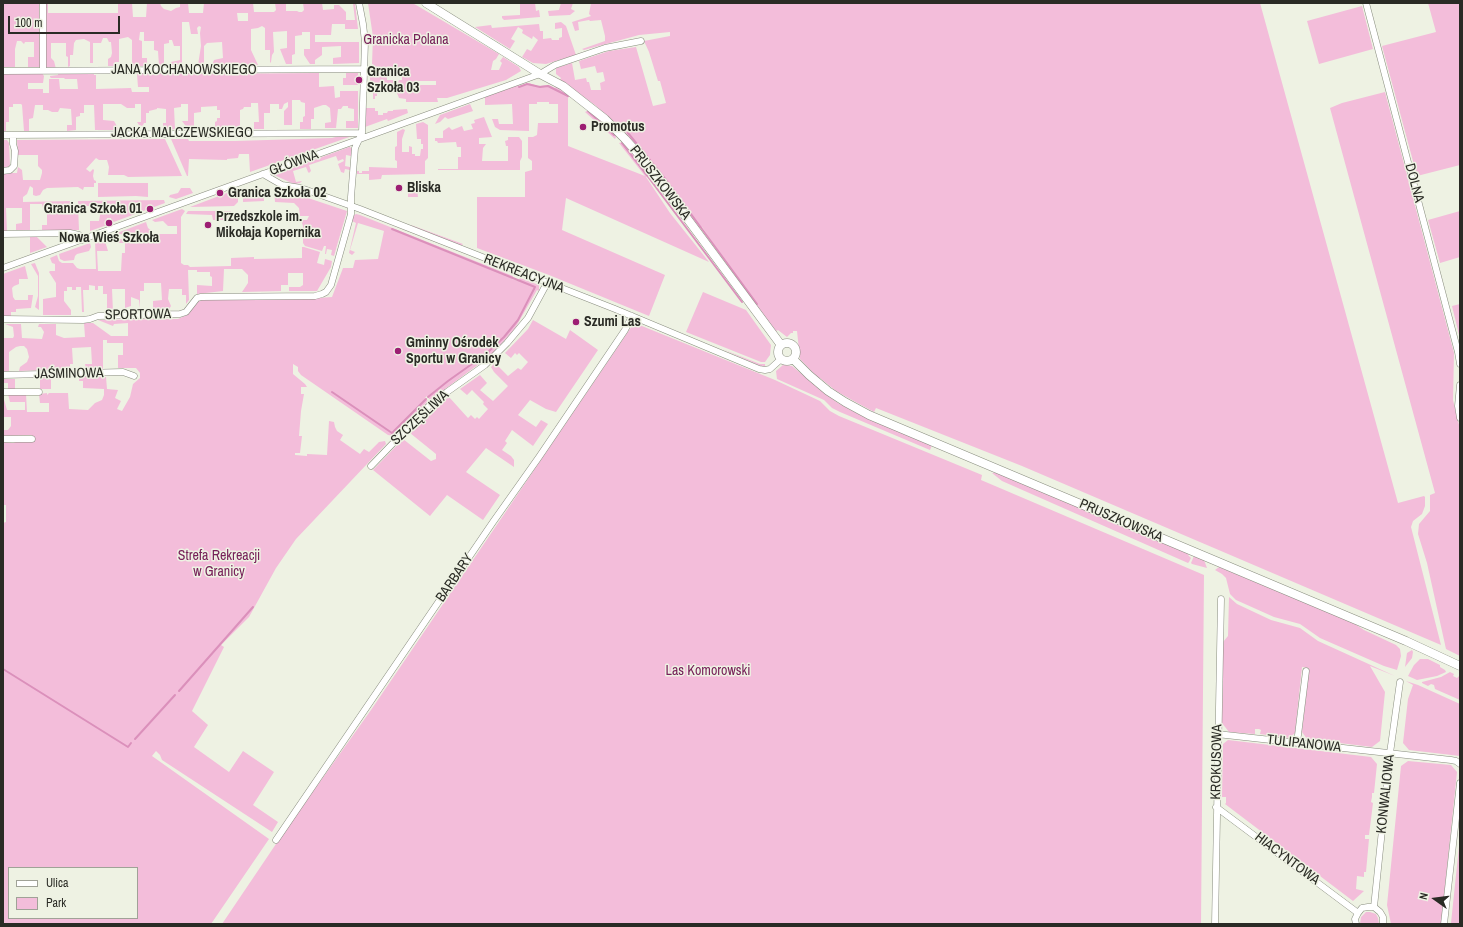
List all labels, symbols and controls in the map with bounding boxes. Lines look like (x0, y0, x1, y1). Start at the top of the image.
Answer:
scale bar (10, 8, 122, 34)
text: 100 m (15, 15, 42, 31)
park label: Granicka Polana (363, 32, 449, 48)
street label: JANA KOCHANOWSKIEGO (111, 62, 257, 78)
place label: Granica Szkoła 03 (367, 64, 419, 96)
marker: Granica Szkoła 03 (354, 75, 364, 85)
place label: Promotus (591, 119, 645, 135)
marker: Promotus (578, 122, 588, 132)
street label: JACKA MALCZEWSKIEGO (111, 125, 253, 141)
street label: PRUSZKOWSKA (626, 143, 694, 223)
street label: GŁÓWNA (267, 146, 321, 180)
street label: DOLNA (1401, 162, 1427, 204)
place label: Bliska (407, 180, 441, 196)
marker: Bliska (394, 183, 404, 193)
place label: Granica Szkoła 02 (228, 185, 326, 201)
marker: Granica Szkoła 02 (215, 188, 225, 198)
place label: Granica Szkoła 01 (44, 201, 142, 217)
marker: Granica Szkoła 01 (145, 204, 155, 214)
place label: Przedszkole im. Mikołaja Kopernika (216, 209, 321, 242)
marker: Nowa Wieś Szkoła (104, 218, 114, 228)
marker: Przedszkole im. Mikołaja Kopernika (203, 220, 213, 230)
place label: Nowa Wieś Szkoła (59, 230, 159, 246)
street label: REKREACYJNA (481, 251, 567, 297)
street label: SPORTOWA (105, 306, 171, 324)
place label: Szumi Las (584, 314, 641, 330)
marker: Szumi Las (571, 317, 581, 327)
place label: Gminny Ośrodek Sportu w Granicy (406, 335, 501, 368)
marker: Gminny Ośrodek Sportu w Granicy (393, 346, 403, 356)
street label: JAŚMINOWA (34, 365, 104, 383)
street label: SZCZĘŚLIWA (388, 387, 452, 449)
street label: PRUSZKOWSKA (1077, 496, 1165, 546)
park label: Strefa Rekreacji w Granicy (178, 548, 260, 580)
street label: BARBARY (433, 551, 477, 605)
park label: Las Komorowski (666, 663, 750, 679)
street label: KROKUSOWA (1208, 724, 1226, 800)
street label: TULIPANOWA (1266, 732, 1342, 756)
street label: KONWALIOWA (1373, 754, 1399, 834)
street label: HIACYNTOWA (1251, 829, 1323, 889)
legend (8, 867, 138, 919)
text: Ulica (46, 875, 68, 891)
north arrow (1415, 879, 1455, 919)
text: N (1416, 891, 1431, 901)
text: Park (46, 895, 66, 911)

